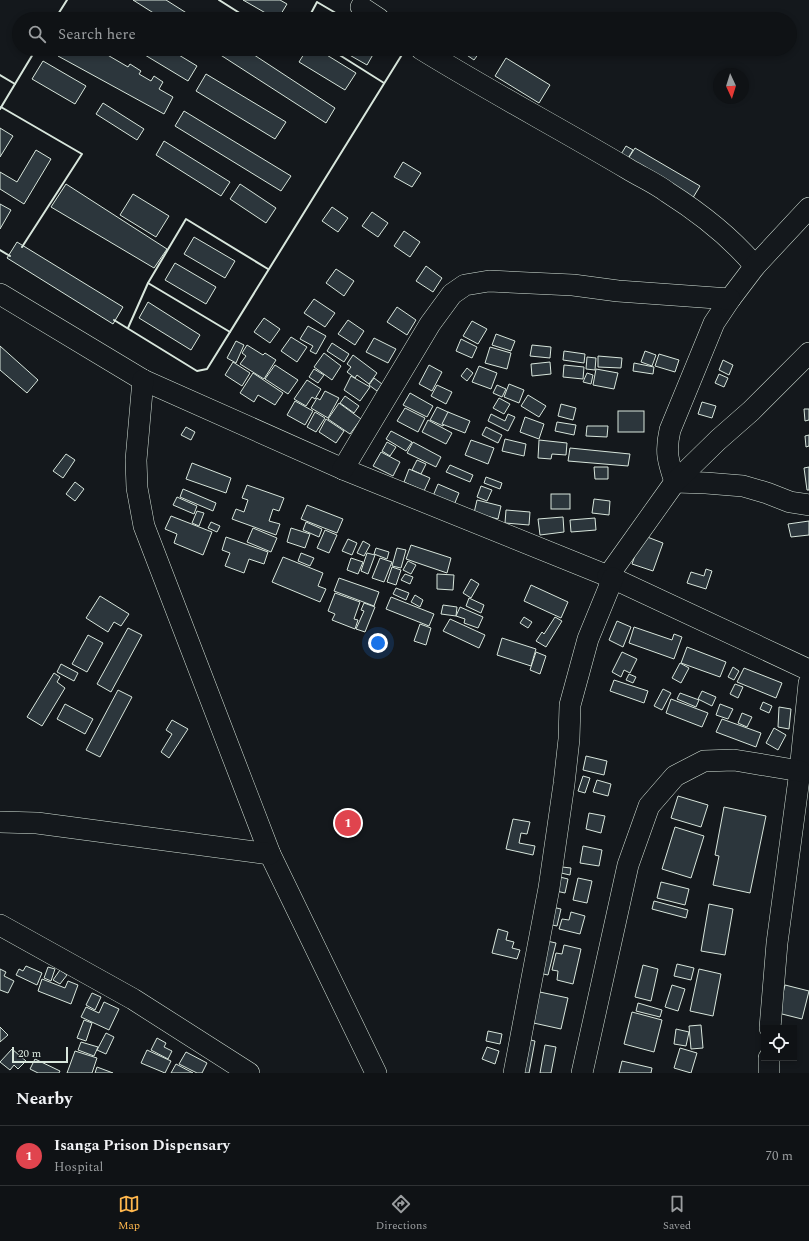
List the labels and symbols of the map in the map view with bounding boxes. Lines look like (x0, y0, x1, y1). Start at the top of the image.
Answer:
north arrow (713, 68, 749, 104)
your location (368, 633, 388, 653)
pin: 1 (335, 808, 361, 838)
scale bar (12, 1045, 68, 1064)

